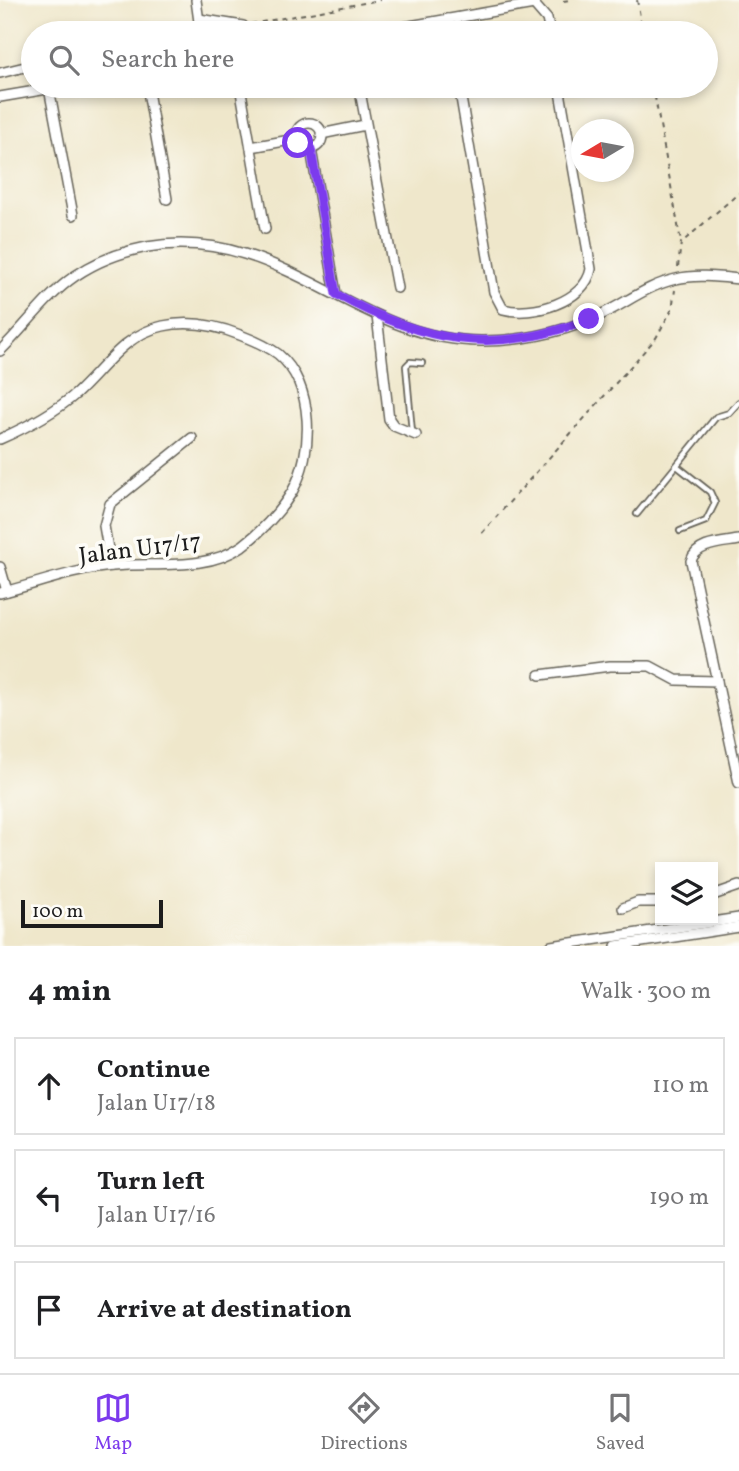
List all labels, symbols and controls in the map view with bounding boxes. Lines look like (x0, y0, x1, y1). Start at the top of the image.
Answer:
search box (21, 21, 718, 98)
icon: search (45, 41, 83, 79)
text: Search here (101, 42, 234, 78)
north arrow (571, 119, 634, 182)
route start (282, 127, 313, 158)
route end (573, 303, 604, 334)
street label: Jalan U17/17 (77, 526, 204, 574)
map controls (655, 862, 718, 925)
button: layers (655, 862, 718, 925)
scale bar (21, 897, 163, 929)
text: 100 m (32, 899, 83, 925)
text: 4 min (28, 971, 112, 1013)
text: Walk · 300 m (581, 976, 711, 1008)
text: Continue (97, 1052, 210, 1088)
icon: ahead (30, 1067, 68, 1105)
text: 110 m (652, 1070, 709, 1102)
text: Jalan U17/18 (97, 1088, 216, 1120)
text: Turn left (97, 1164, 205, 1200)
icon: left (30, 1179, 68, 1217)
text: 190 m (649, 1182, 709, 1214)
text: Jalan U17/16 (97, 1200, 216, 1232)
icon: arrive (30, 1291, 68, 1329)
text: Arrive at destination (97, 1292, 352, 1328)
tab: Map (94, 1389, 132, 1457)
tab: Directions (321, 1389, 408, 1457)
tab: Saved (596, 1389, 645, 1457)

